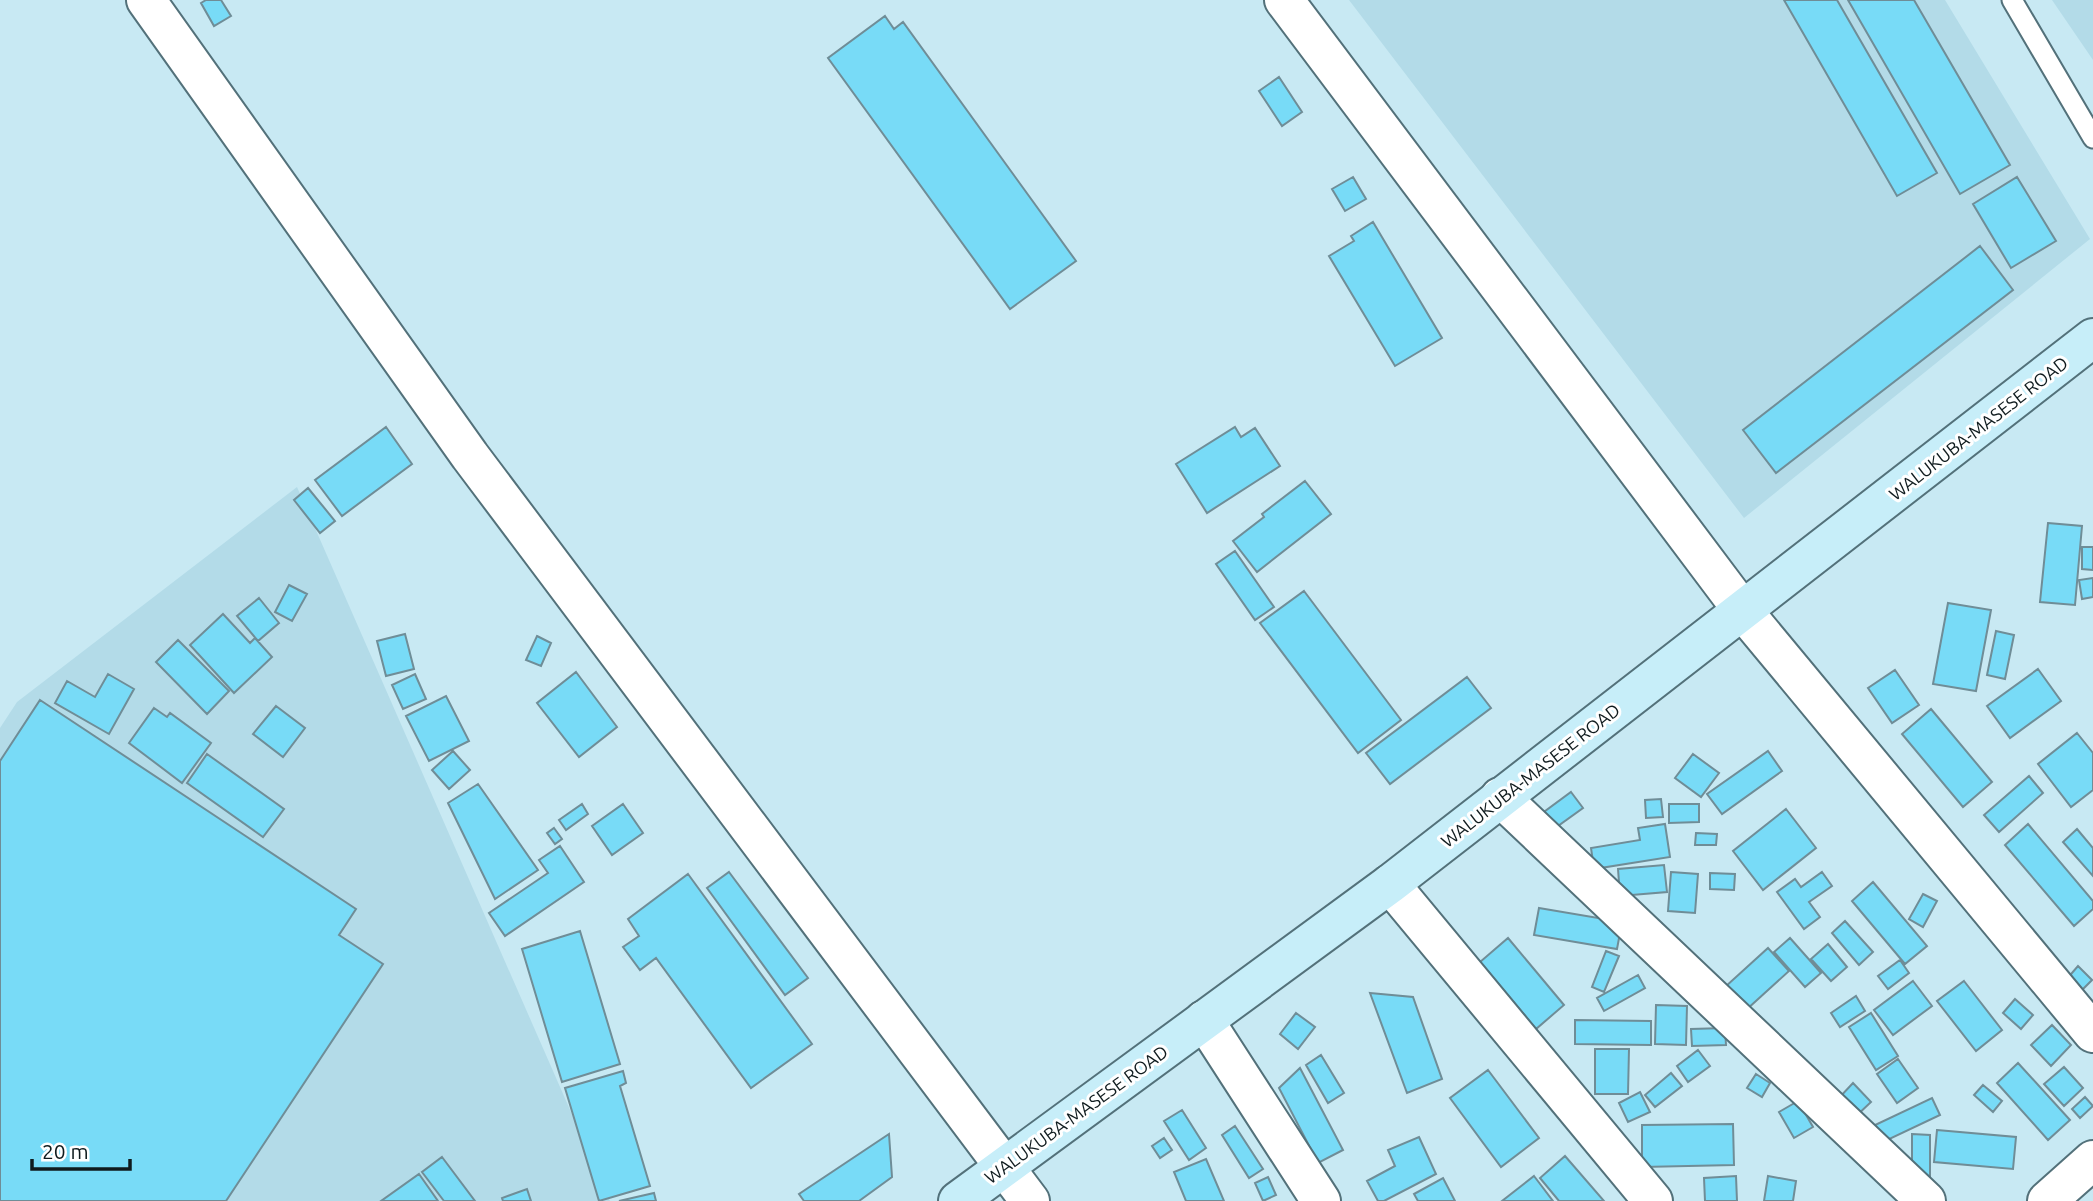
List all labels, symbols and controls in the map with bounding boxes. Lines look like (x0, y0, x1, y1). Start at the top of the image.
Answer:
street label: WALUKUBA-MASESE ROAD (1885, 352, 2071, 504)
street label: WALUKUBA-MASESE ROAD (1437, 699, 1623, 851)
street label: WALUKUBA-MASESE ROAD (981, 1041, 1171, 1187)
scale bar (32, 1128, 130, 1172)
text: 20 m (42, 1139, 89, 1163)

